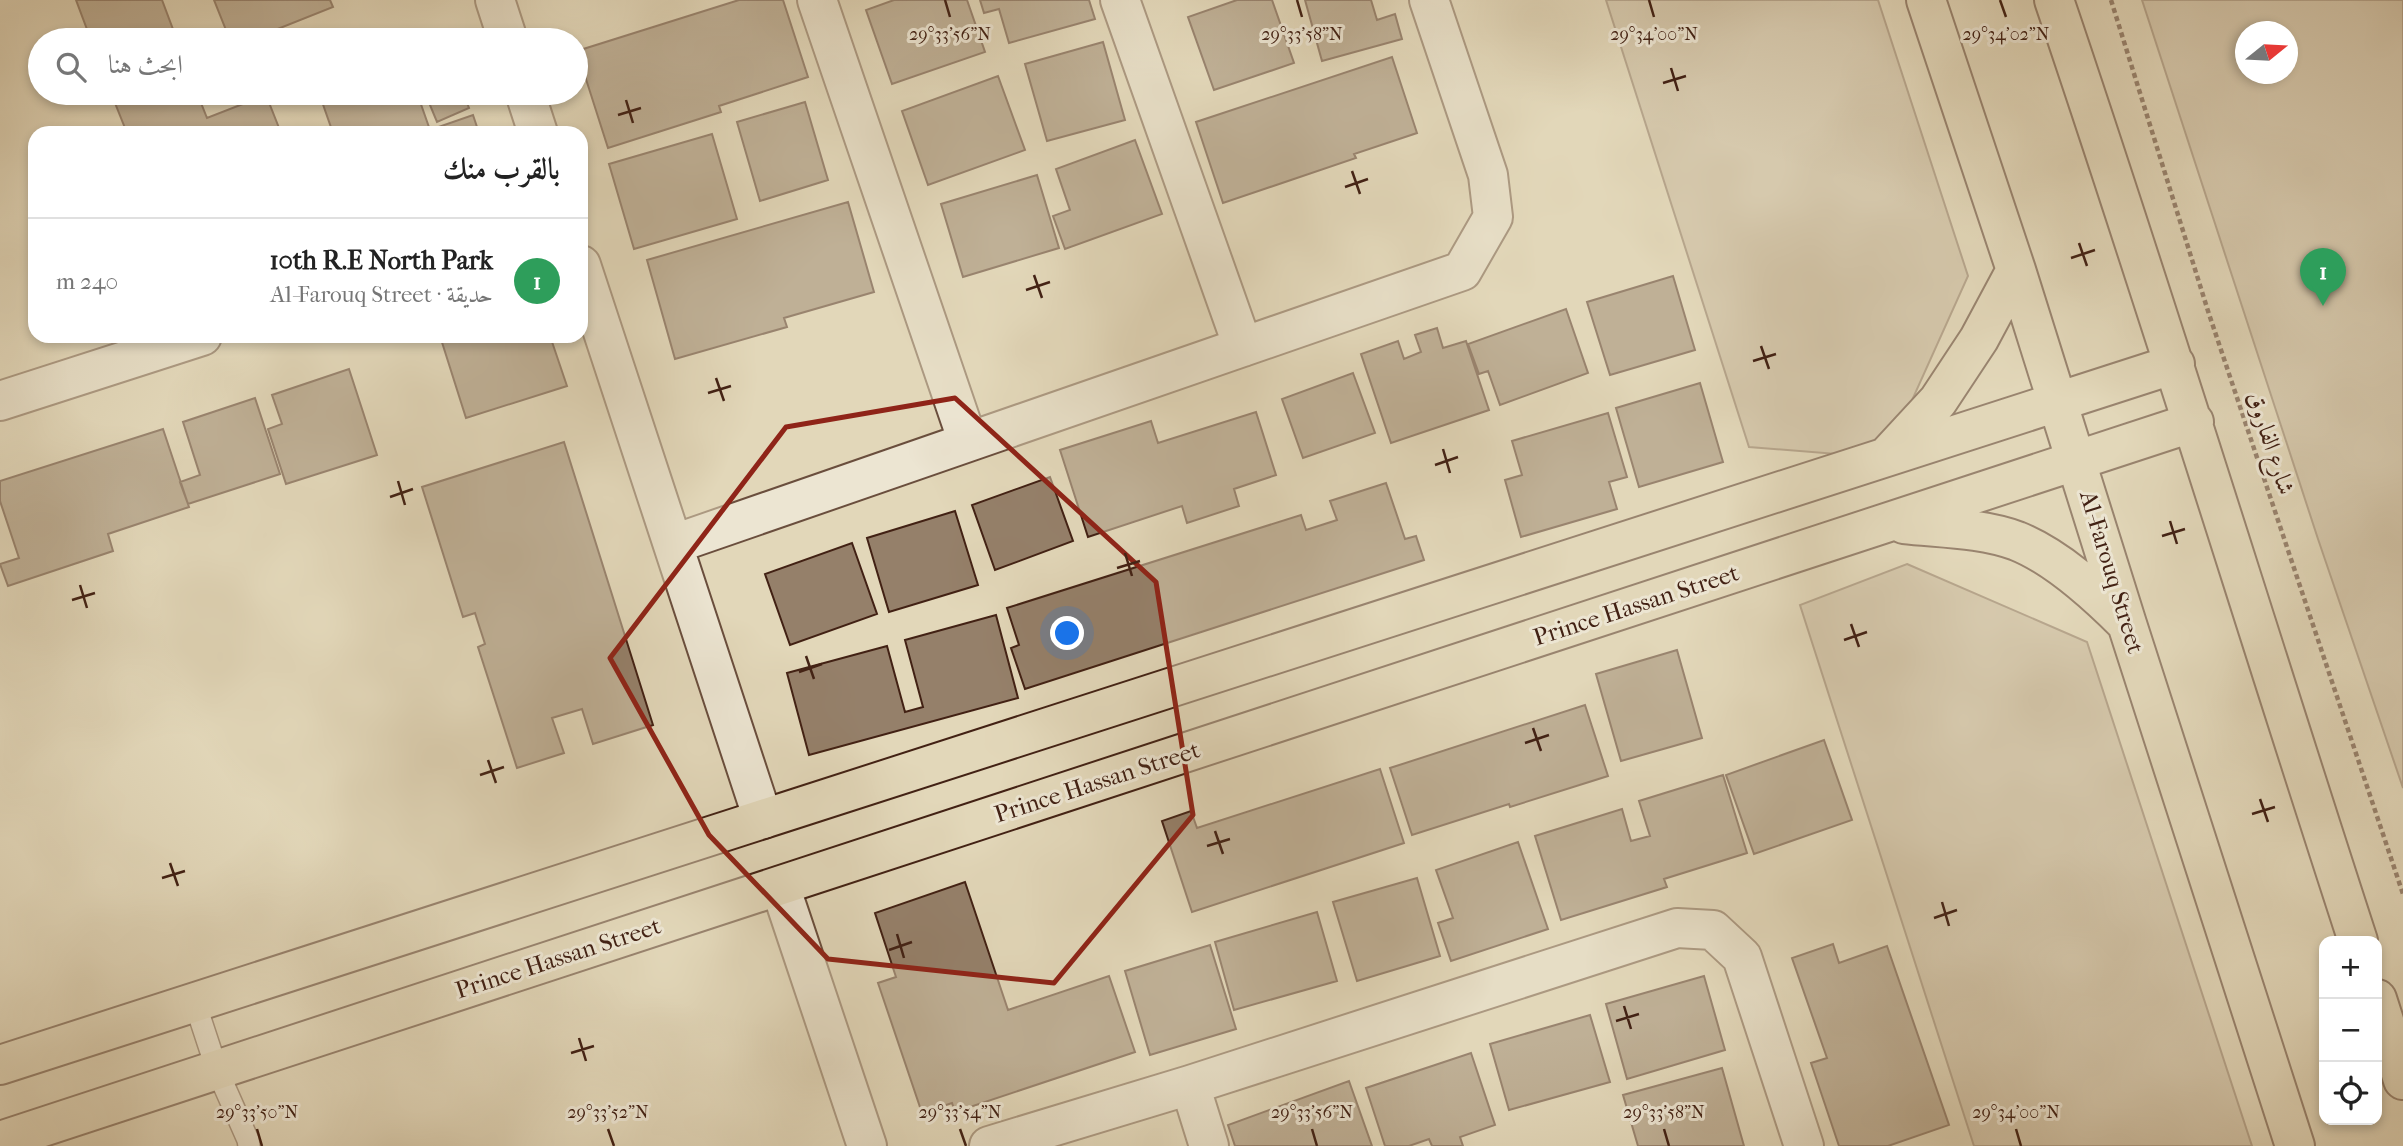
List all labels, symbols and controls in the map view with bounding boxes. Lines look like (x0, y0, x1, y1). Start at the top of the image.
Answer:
north arrow (2235, 21, 2298, 84)
text: 29°33'56"N (909, 24, 991, 45)
text: 29°33'58"N (1261, 24, 1343, 45)
text: 29°34'00"N (1610, 24, 1698, 45)
text: 29°34'02"N (1963, 24, 2050, 45)
search box (28, 28, 588, 105)
icon: search (52, 48, 90, 86)
text: ابحث هنا (108, 49, 183, 80)
text: بالقرب منك (443, 152, 560, 187)
text: 10th R.E North Park (269, 245, 493, 276)
pin: 1 (2300, 248, 2346, 306)
text: 240 m (56, 268, 118, 295)
text: 1 (533, 268, 541, 295)
text: حديقة · Al-Farouq Street (270, 281, 493, 308)
street label: شارع الفاروق (2236, 388, 2301, 500)
street label: Al-Farouq Street (2074, 486, 2150, 657)
street label: Prince Hassan Street (1530, 558, 1743, 651)
your location (1050, 616, 1084, 650)
street label: Prince Hassan Street (991, 735, 1204, 828)
street label: Prince Hassan Street (452, 911, 665, 1004)
map controls (2319, 936, 2382, 1125)
button: + (2319, 936, 2382, 999)
button: − (2319, 999, 2382, 1062)
button: locate (2319, 1062, 2382, 1125)
text: 29°33'50"N (216, 1102, 298, 1123)
text: 29°33'52"N (567, 1102, 649, 1123)
text: 29°33'54"N (919, 1102, 1002, 1123)
text: 29°33'56"N (1271, 1102, 1353, 1123)
text: 29°33'58"N (1623, 1102, 1705, 1123)
text: 29°34'00"N (1972, 1102, 2060, 1123)

